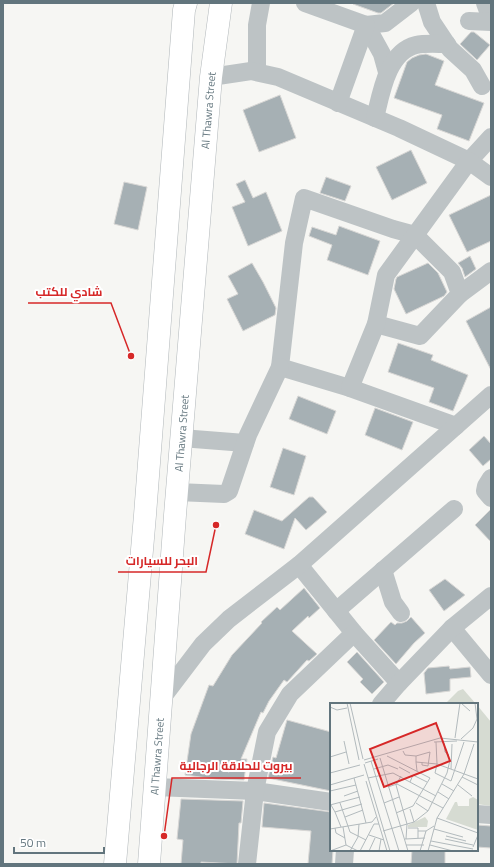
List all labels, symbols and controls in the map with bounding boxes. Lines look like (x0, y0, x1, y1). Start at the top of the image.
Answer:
street label: Al Thawra Street (197, 71, 220, 150)
callout: شادي للكتب (28, 279, 111, 303)
text: شادي للكتب (36, 282, 103, 302)
street label: Al Thawra Street (171, 394, 193, 472)
callout: البحر للسيارات (118, 548, 206, 572)
text: البحر للسيارات (126, 551, 198, 570)
inset map (330, 703, 478, 851)
street label: Al Thawra Street (146, 717, 168, 795)
callout: بيروت للحلاقة الرجالية (172, 754, 301, 778)
text: بيروت للحلاقة الرجالية (179, 756, 293, 775)
scale bar (14, 829, 104, 855)
text: 50 m (20, 833, 46, 852)

